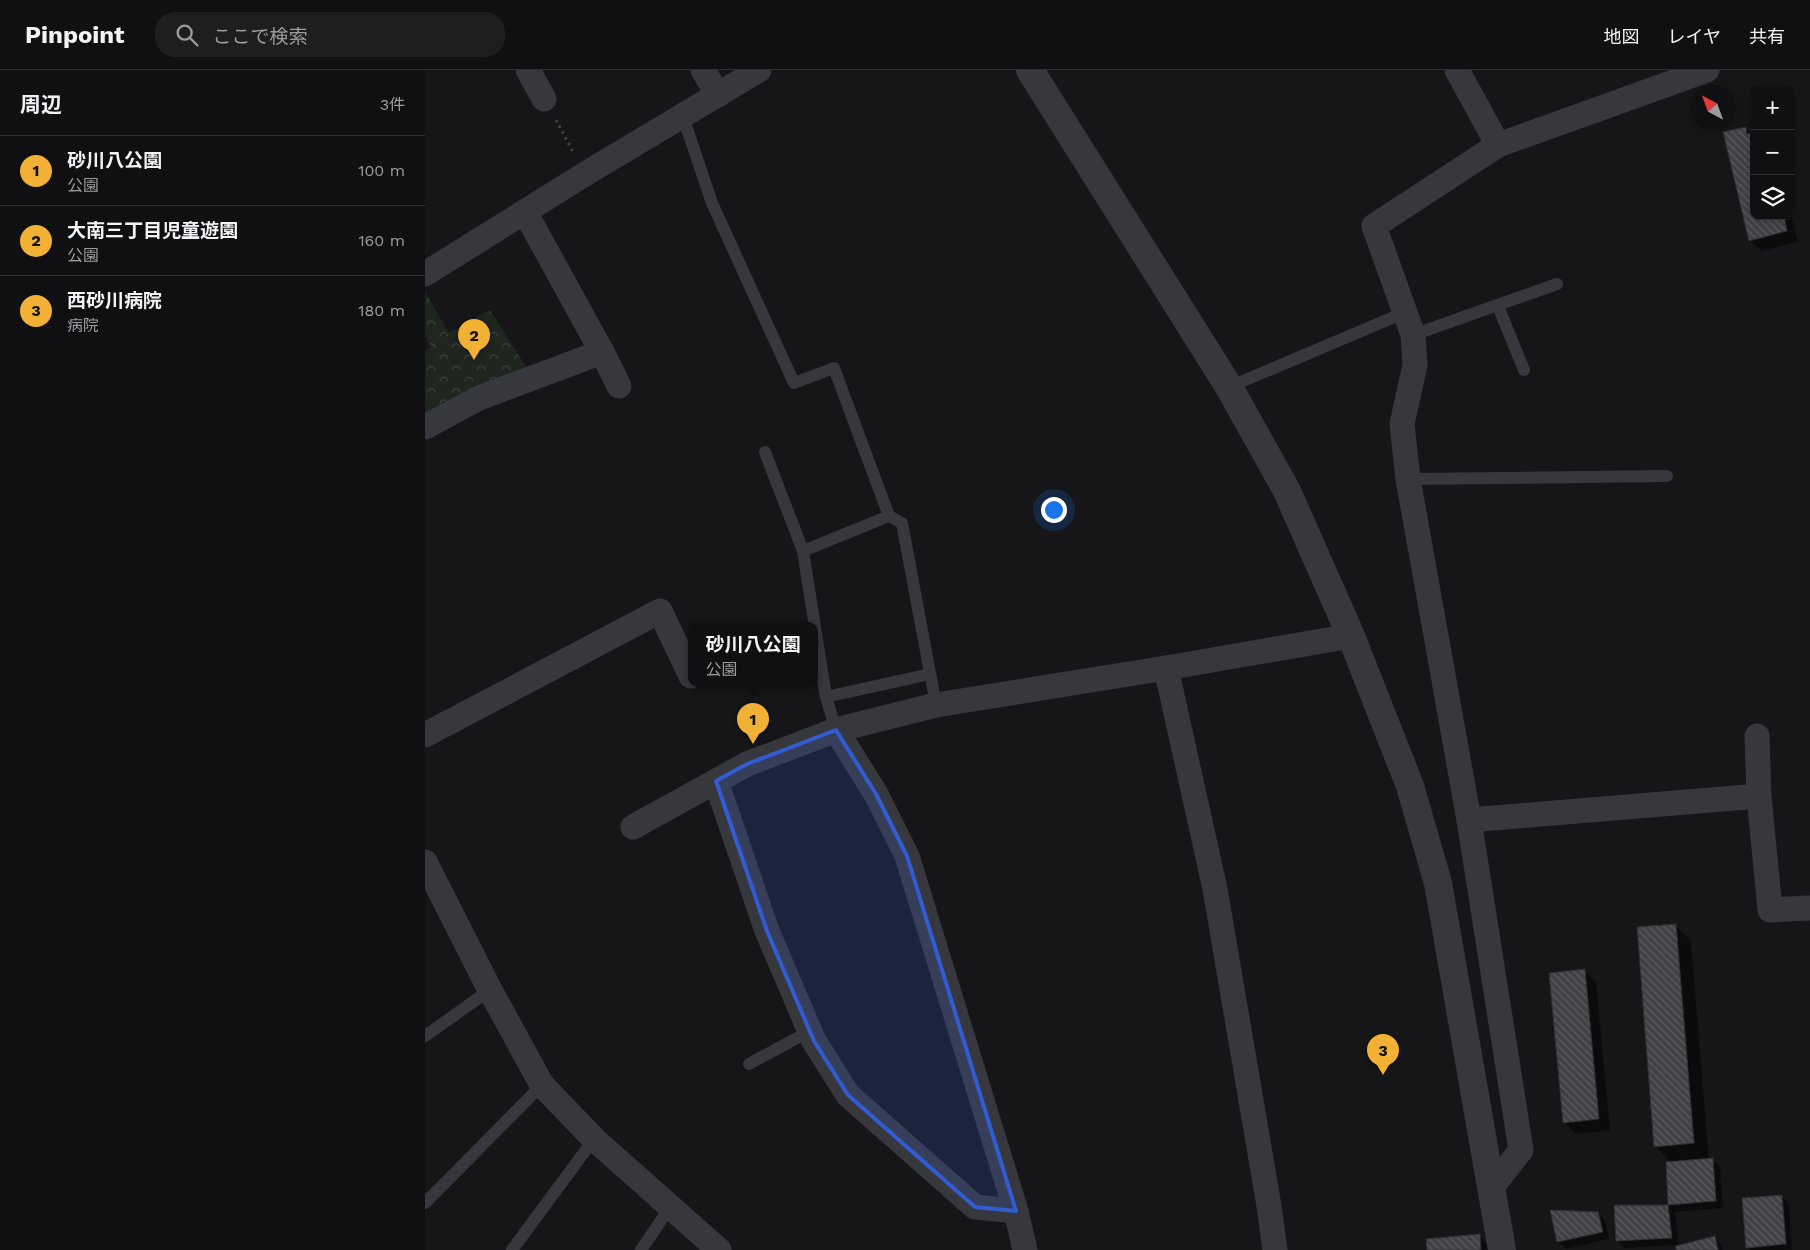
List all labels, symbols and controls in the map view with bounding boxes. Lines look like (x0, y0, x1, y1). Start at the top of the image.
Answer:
search box (155, 12, 505, 57)
text: Pinpoint (25, 21, 125, 49)
icon: search (173, 21, 201, 49)
text: ここで検索 (213, 25, 308, 48)
text: 地図 (1604, 26, 1640, 47)
text: レイヤ (1668, 26, 1721, 47)
text: 共有 (1749, 26, 1785, 47)
north arrow (1690, 85, 1735, 130)
map controls (1750, 85, 1795, 220)
button: + (1750, 85, 1795, 130)
text: 周辺 (20, 92, 62, 117)
text: 3件 (380, 95, 405, 114)
button: − (1750, 130, 1795, 175)
text: 砂川八公園 (67, 149, 162, 172)
text: 1 (33, 161, 39, 180)
text: 100 m (358, 161, 405, 180)
button: layers (1750, 175, 1795, 220)
text: 公園 (67, 176, 99, 195)
text: 大南三丁目児童遊園 (67, 219, 238, 242)
text: 2 (31, 231, 41, 250)
text: 160 m (358, 231, 405, 250)
text: 公園 (67, 246, 99, 265)
text: 西砂川病院 (67, 289, 162, 312)
text: 3 (31, 301, 41, 320)
text: 180 m (358, 301, 405, 320)
text: 病院 (67, 316, 99, 335)
pin: 2 (458, 319, 490, 360)
your location (1041, 497, 1067, 523)
popup (688, 622, 818, 687)
text: 砂川八公園 (705, 633, 801, 656)
text: 公園 (705, 660, 738, 679)
pin: 1 (737, 703, 769, 744)
pin: 3 (1367, 1034, 1399, 1075)

